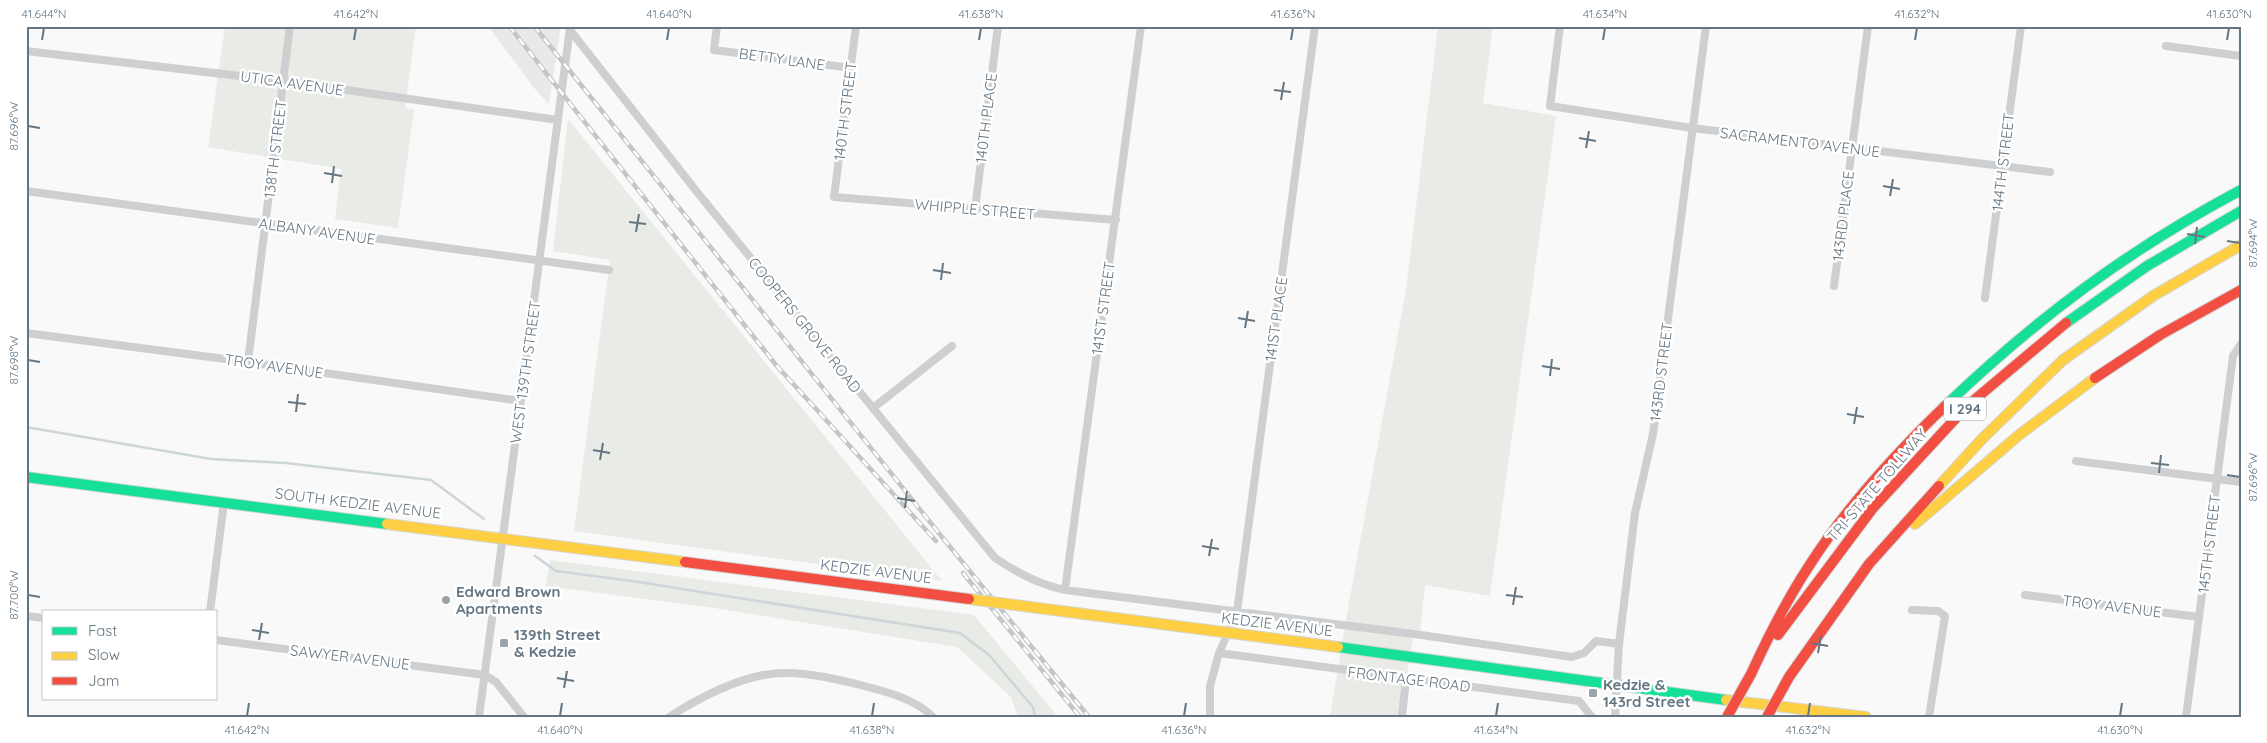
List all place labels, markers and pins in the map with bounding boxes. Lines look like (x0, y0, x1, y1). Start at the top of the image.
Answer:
place label: Edward Brown Apartments (456, 582, 561, 618)
marker: Edward Brown Apartments (440, 594, 452, 606)
place label: 139th Street & Kedzie (514, 625, 601, 661)
marker: 139th Street & Kedzie (498, 637, 510, 649)
place label: Kedzie & 143rd Street (1603, 675, 1691, 711)
marker: Kedzie & 143rd Street (1587, 687, 1599, 699)

